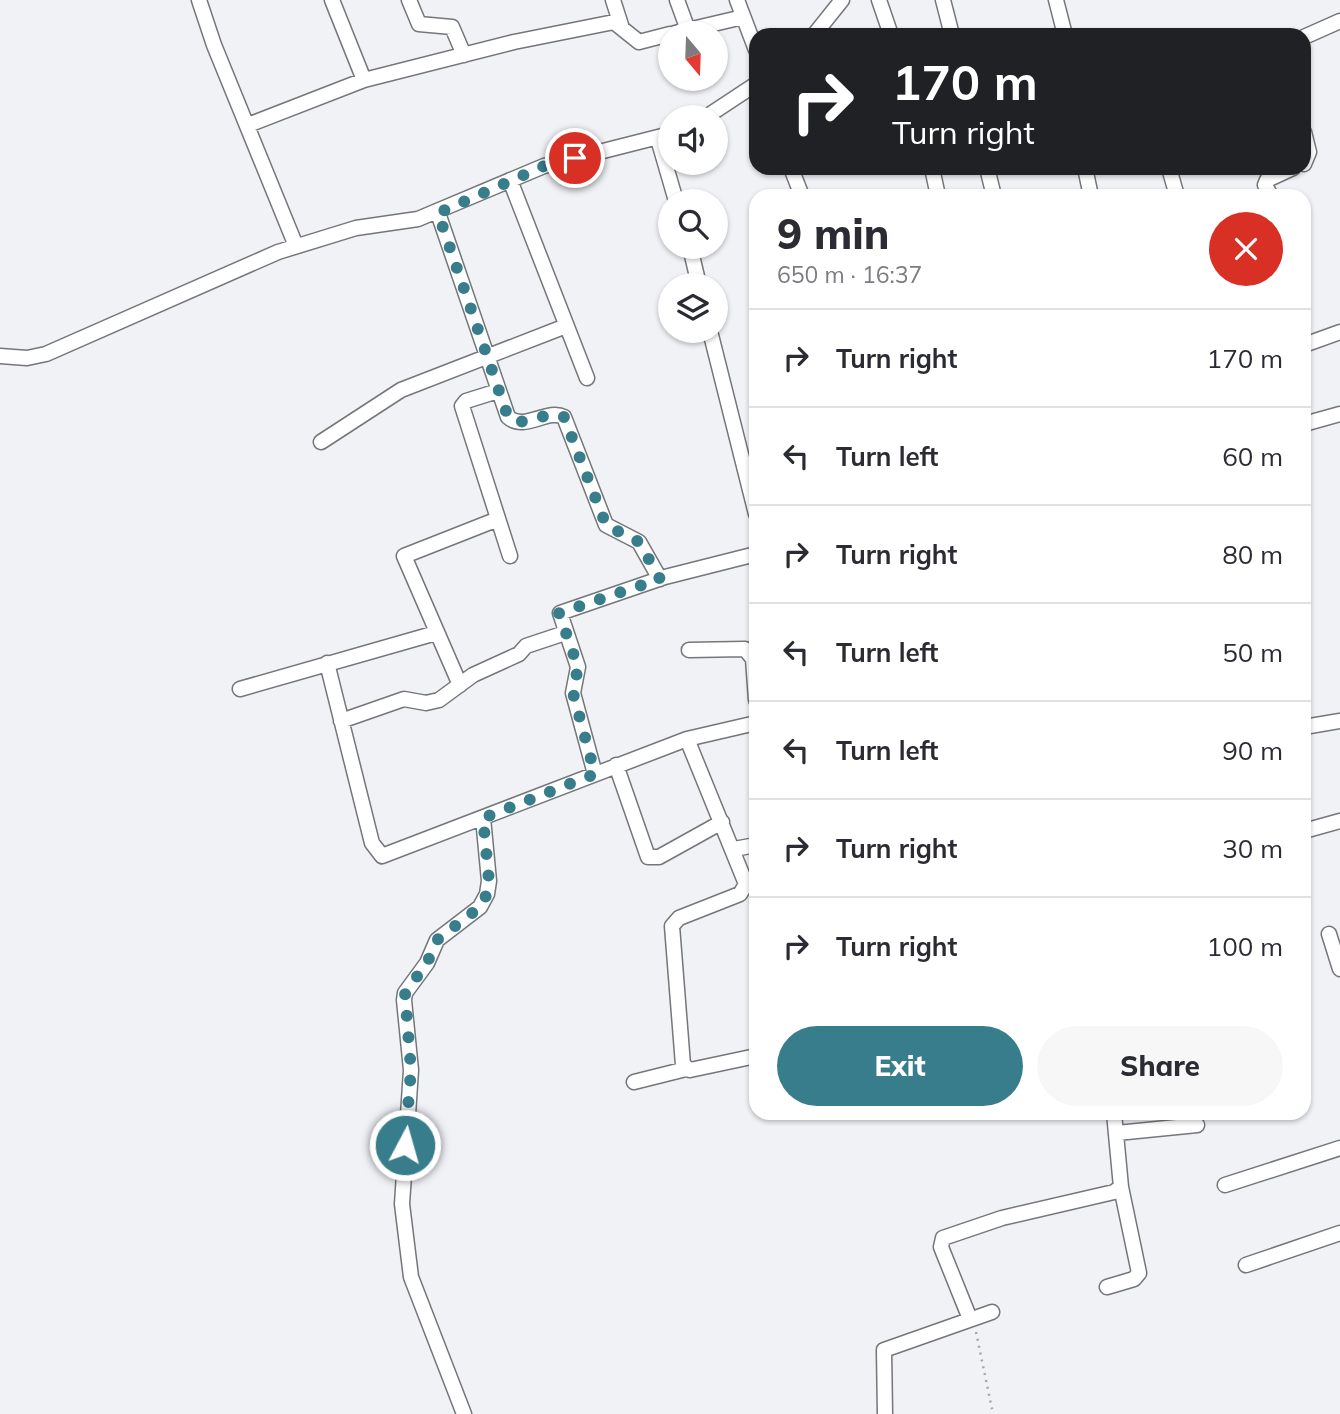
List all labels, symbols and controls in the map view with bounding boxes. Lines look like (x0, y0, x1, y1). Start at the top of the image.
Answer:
north arrow (658, 21, 728, 91)
map controls (658, 21, 728, 343)
text: 170 m (892, 51, 1038, 112)
icon: right (777, 56, 868, 147)
button: sound (658, 105, 728, 175)
text: Turn right (892, 112, 1035, 152)
pin (545, 128, 605, 188)
icon: arrive (556, 139, 594, 177)
button: search (658, 189, 728, 259)
text: 9 min (777, 207, 890, 260)
button: close (1209, 212, 1283, 286)
text: 650 m · 16:37 (777, 260, 922, 289)
button: layers (658, 273, 728, 343)
icon: right (777, 339, 815, 377)
text: Turn right (836, 342, 957, 375)
text: 170 m (1207, 342, 1283, 375)
icon: left (777, 437, 815, 475)
text: Turn left (836, 440, 938, 473)
text: 60 m (1222, 440, 1283, 473)
icon: right (777, 535, 815, 573)
text: Turn right (836, 538, 957, 571)
text: 80 m (1222, 538, 1283, 571)
icon: left (777, 633, 815, 671)
text: Turn left (836, 636, 938, 669)
text: 50 m (1222, 636, 1283, 669)
icon: left (777, 731, 815, 769)
text: Turn left (836, 734, 938, 767)
text: 90 m (1222, 734, 1283, 767)
icon: right (777, 829, 815, 867)
text: Turn right (836, 832, 957, 865)
text: 30 m (1222, 832, 1283, 865)
icon: right (777, 927, 815, 965)
text: Turn right (836, 930, 957, 963)
text: 100 m (1207, 930, 1283, 963)
button: Exit (777, 1026, 1023, 1106)
button: Share (1037, 1026, 1283, 1106)
position arrow (368, 1108, 442, 1182)

